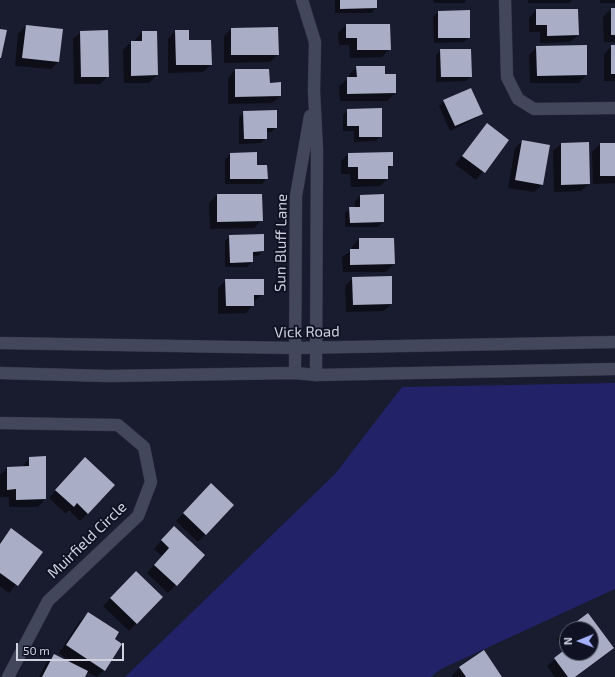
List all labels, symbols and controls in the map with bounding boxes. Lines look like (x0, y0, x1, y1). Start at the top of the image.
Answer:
street label: Sun Bluff Lane (271, 194, 291, 292)
street label: Vick Road (274, 322, 340, 342)
street label: Muirfield Circle (44, 498, 130, 582)
north arrow (559, 621, 599, 661)
scale bar (18, 635, 126, 661)
text: N (561, 637, 574, 645)
text: 50 m (23, 643, 50, 657)

